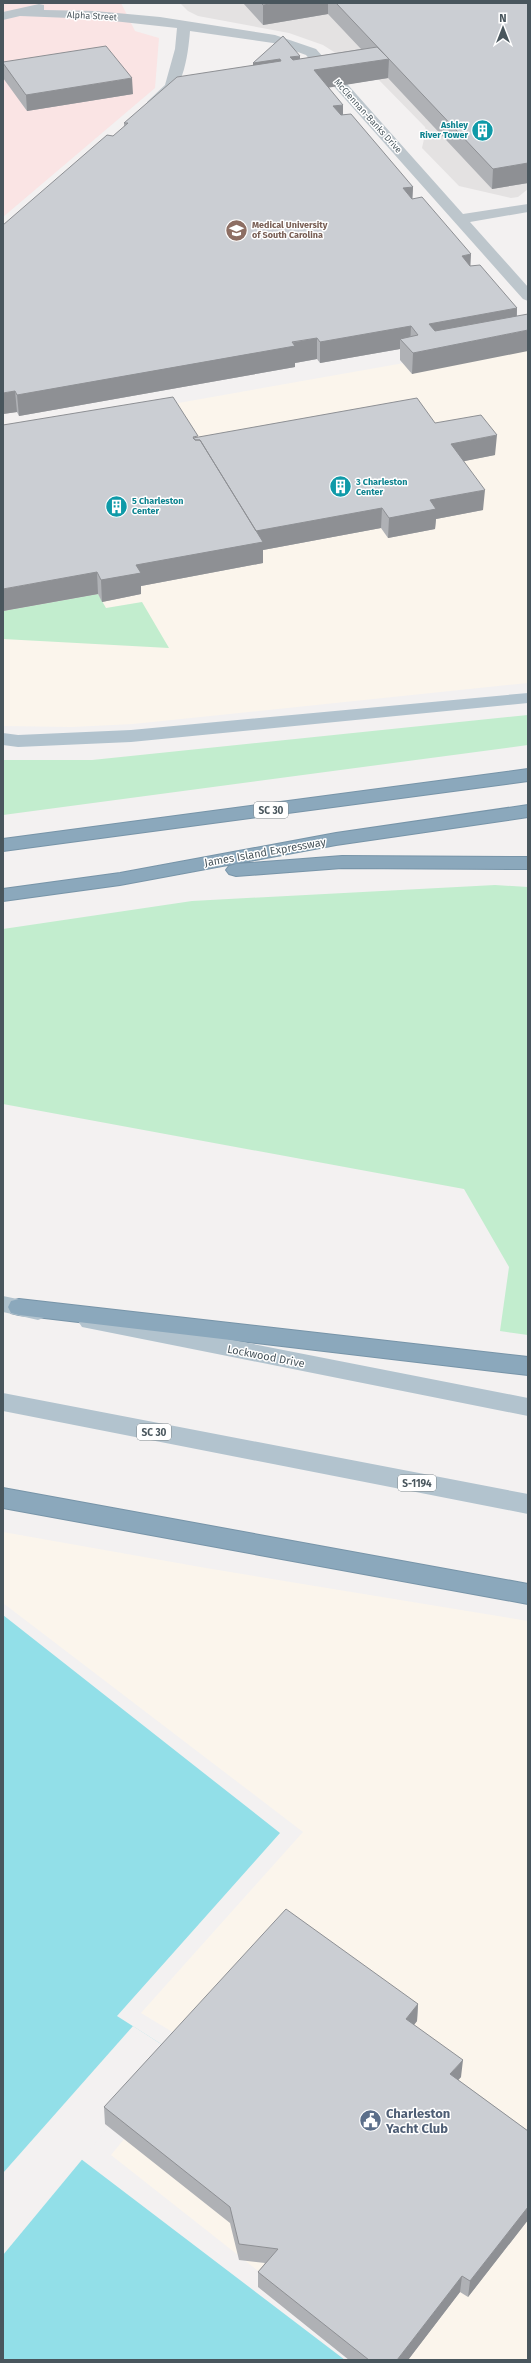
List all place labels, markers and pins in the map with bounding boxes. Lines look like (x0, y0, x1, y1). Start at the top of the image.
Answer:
building icon: Ashley River Tower (470, 117, 496, 143)
place label: Ashley River Tower (420, 120, 468, 140)
school or university icon: Medical University of South Carolina (223, 217, 249, 243)
place label: Medical University of South Carolina (252, 220, 328, 240)
building icon: 3 Charleston Center (328, 474, 354, 500)
place label: 3 Charleston Center (355, 477, 407, 497)
building icon: 5 Charleston Center (103, 493, 129, 519)
place label: 5 Charleston Center (132, 496, 183, 516)
place label: Charleston Yacht Club (385, 2106, 450, 2136)
public building icon: Charleston Yacht Club (357, 2107, 383, 2133)

